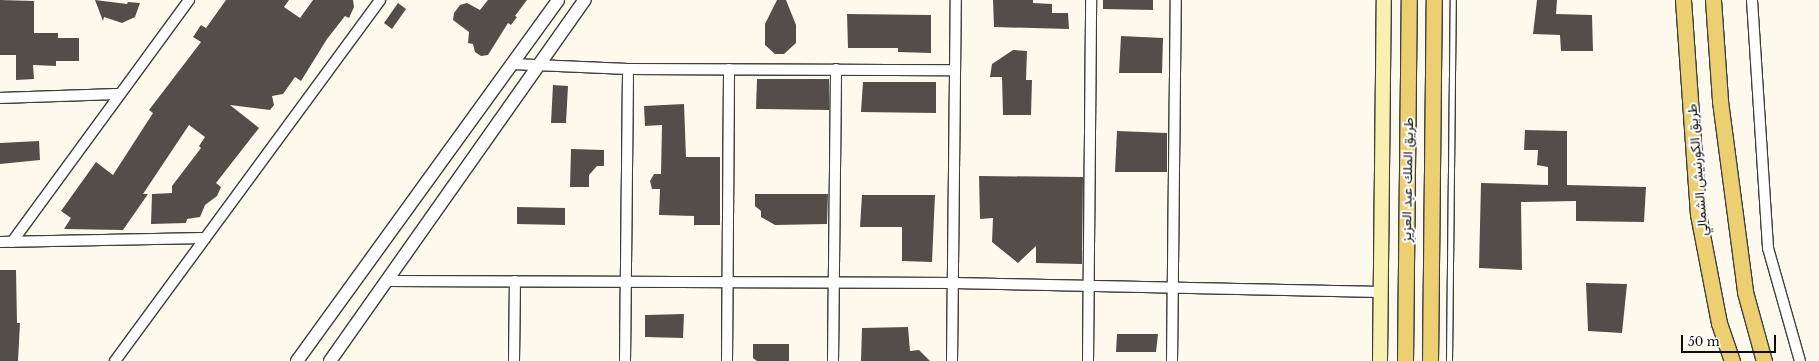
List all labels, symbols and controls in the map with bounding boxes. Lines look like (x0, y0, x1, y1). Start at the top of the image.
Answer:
street label: طريق الكورنيش الشمالي (1683, 103, 1711, 237)
street label: طريق الملك عبد العزيز (1398, 117, 1416, 243)
scale bar (1683, 327, 1778, 353)
text: 50 m (1688, 334, 1720, 349)

